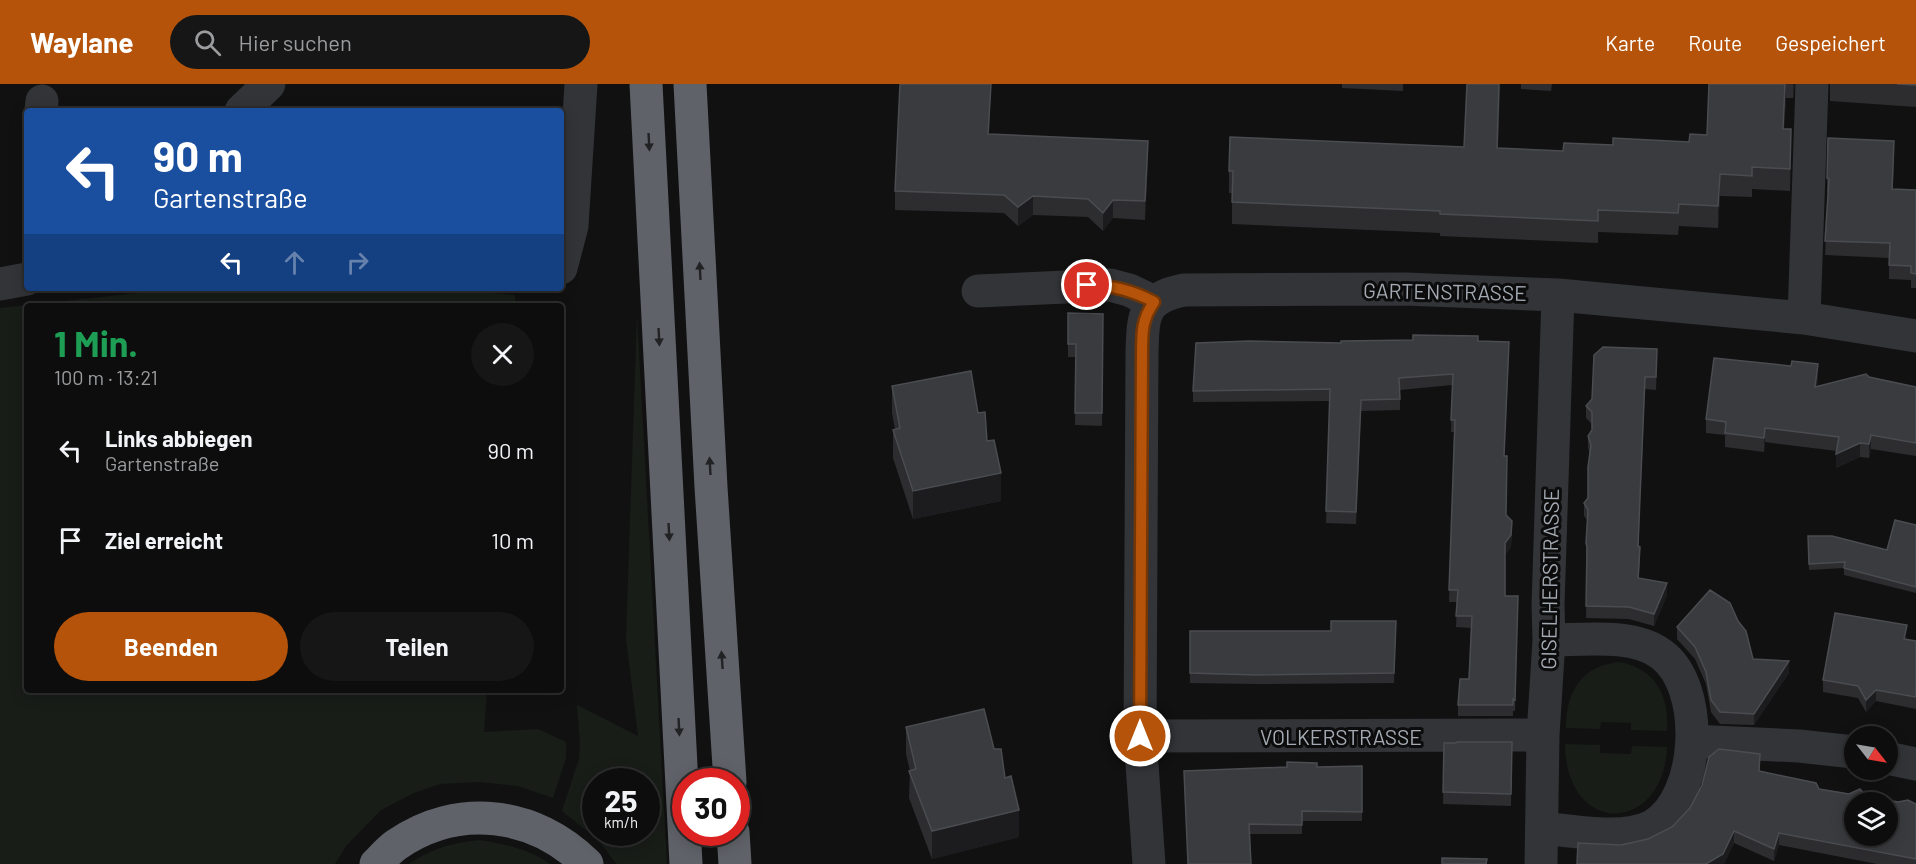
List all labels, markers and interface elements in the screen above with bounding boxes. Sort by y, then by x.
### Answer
search box [170,15,590,69]
text: Waylane [30,25,134,59]
icon: search [191,26,224,59]
text: Hier suchen [239,29,352,55]
text: Karte [1605,30,1655,55]
text: Route [1688,30,1742,55]
text: Gespeichert [1775,30,1886,55]
text: 90 m [153,130,243,180]
icon: left [54,132,132,210]
one-way arrow [645,133,654,152]
text: Gartenstraße [153,181,308,213]
icon: left [215,246,248,279]
icon: ahead [278,246,311,279]
icon: right [341,246,374,279]
pin [1061,259,1112,310]
one-way arrow [695,261,704,280]
icon: arrive [1070,268,1103,301]
street label: GARTENSTRASSE [1363,277,1527,305]
text: 1 Min. [54,321,138,364]
button: close [471,323,534,386]
one-way arrow [655,328,664,347]
text: 100 m · 13:21 [54,365,158,389]
text: Links abbiegen [105,425,253,451]
icon: left [54,434,87,467]
text: 90 m [488,437,534,463]
text: Gartenstraße [105,451,219,475]
one-way arrow [705,456,714,475]
street label: GISELHERSTRASSE [1535,488,1563,670]
one-way arrow [665,522,674,541]
icon: arrive [54,524,87,557]
text: Ziel erreicht [105,527,223,553]
text: 10 m [491,527,534,553]
button: Beenden [54,612,288,681]
button: Teilen [300,612,534,681]
one-way arrow [717,651,727,670]
position arrow [1108,704,1172,768]
one-way arrow [675,717,684,736]
street label: VOLKERSTRASSE [1260,724,1422,749]
north arrow [1844,726,1898,780]
map controls [1844,726,1898,846]
speed limit sign: 30 [672,768,750,846]
text: 25 [605,782,637,818]
button: layers [1844,792,1898,846]
text: km/h [604,813,638,831]

